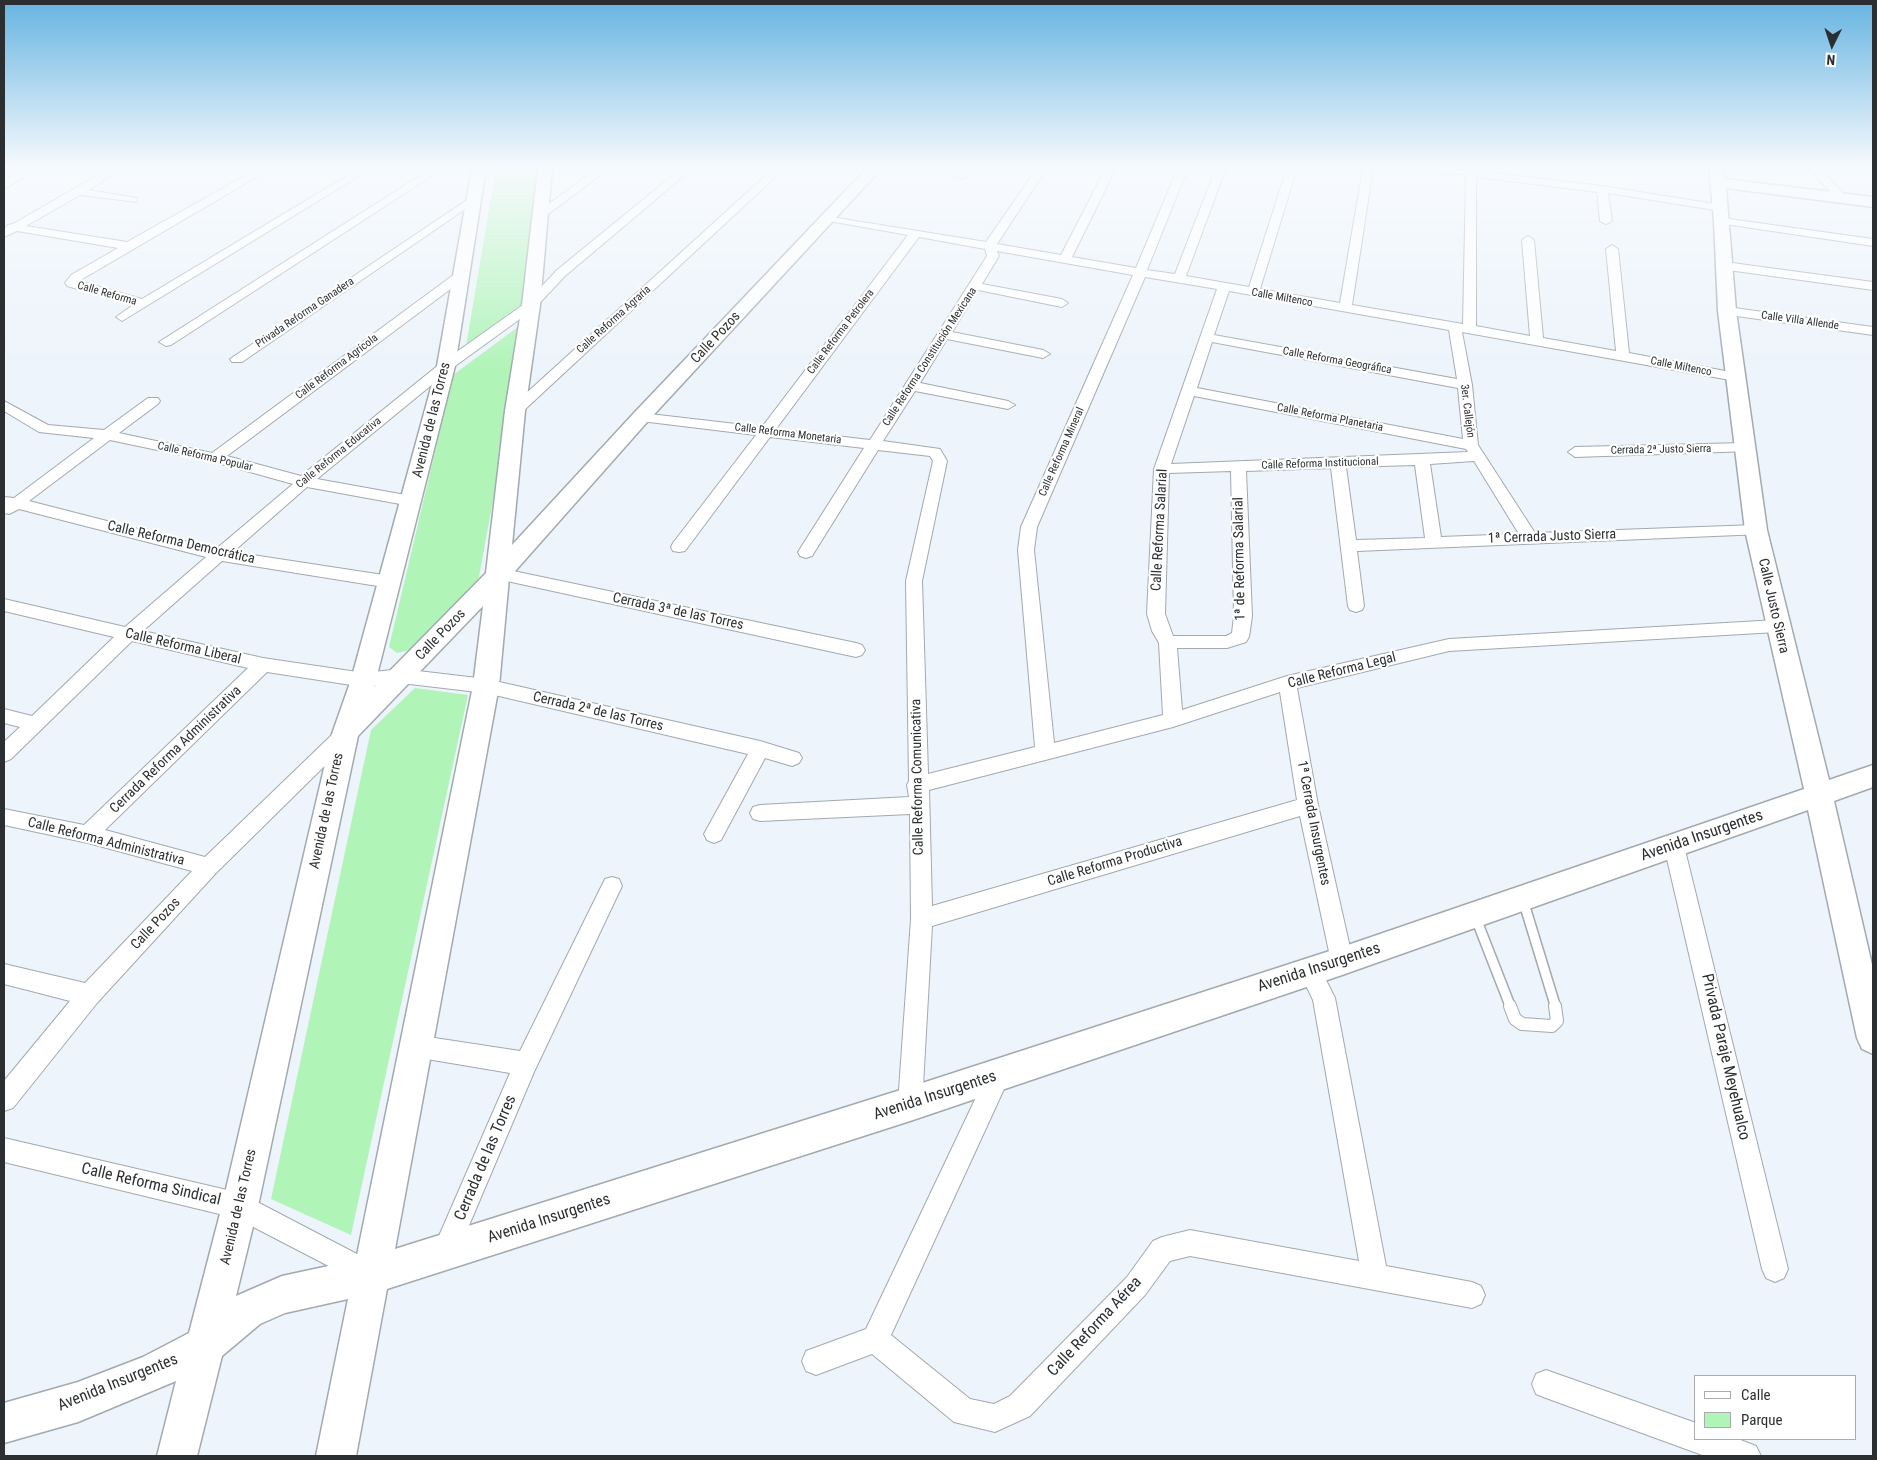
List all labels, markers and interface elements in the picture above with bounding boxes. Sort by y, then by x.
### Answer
north arrow [1807,20,1857,70]
text: N [1826,52,1836,68]
street label: Privada Reforma Ganadera [253,275,357,351]
street label: Calle Reforma [76,279,138,309]
street label: Calle Reforma Agraria [574,283,654,357]
street label: Calle Reforma Constitución Mexicana [880,285,980,429]
street label: Calle Miltenco [1250,286,1314,310]
street label: Calle Reforma Petrolera [805,287,877,377]
street label: Calle Pozos [688,309,744,367]
street label: Calle Villa Allende [1760,309,1840,333]
street label: Calle Reforma Agrícola [293,332,381,402]
street label: Calle Reforma Geográfica [1281,345,1393,377]
street label: Calle Miltenco [1649,355,1713,379]
street label: Avenida de las Torres [410,361,454,479]
street label: 3er. Callejón [1457,384,1477,438]
street label: Calle Reforma Planetaria [1276,401,1384,435]
street label: Calle Reforma Mineral [1036,406,1088,498]
street label: Calle Reforma Educativa [294,415,384,491]
street label: Calle Reforma Monetaria [734,421,842,447]
street label: Calle Reforma Popular [156,440,254,474]
street label: Cerrada 2ª Justo Sierra [1611,443,1711,457]
street label: Calle Reforma Institucional [1261,455,1379,473]
street label: Calle Reforma Salarial [1148,468,1172,592]
street label: 1ª de Reforma Salarial [1231,497,1249,621]
street label: Calle Reforma Democrática [106,518,256,568]
street label: 1ª Cerrada Justo Sierra [1488,526,1616,548]
street label: Calle Justo Sierra [1754,557,1792,655]
street label: Cerrada 3ª de las Torres [611,590,745,634]
street label: Calle Pozos [412,606,470,664]
street label: Calle Reforma Liberal [123,626,243,668]
street label: Calle Reforma Legal [1286,649,1398,693]
street label: Cerrada Reforma Administrativa [107,683,245,817]
street label: Cerrada 2ª de las Torres [531,689,665,735]
street label: Calle Reforma Comunicativa [908,699,928,855]
street label: Avenida de las Torres [306,751,348,871]
street label: 1ª Cerrada Insurgentes [1293,759,1333,887]
street label: Avenida Insurgentes [1638,806,1766,866]
street label: Calle Reforma Administrativa [26,814,186,870]
street label: Calle Reforma Productiva [1046,833,1184,891]
street label: Calle Pozos [128,895,184,953]
street label: Avenida Insurgentes [1255,939,1383,997]
street label: Privada Paraje Meyehualco [1696,972,1754,1142]
street label: Avenida Insurgentes [871,1067,999,1125]
street label: Cerrada de las Torres [451,1092,521,1224]
street label: Avenida de las Torres [218,1147,260,1267]
street label: Calle Reforma Sindical [79,1160,223,1210]
street label: Avenida Insurgentes [485,1190,613,1248]
street label: Calle Reforma Aérea [1044,1273,1146,1381]
street label: Avenida Insurgentes [55,1350,181,1416]
legend [1694,1375,1857,1440]
text: Calle [1741,1386,1771,1404]
text: Parque [1741,1411,1783,1429]

